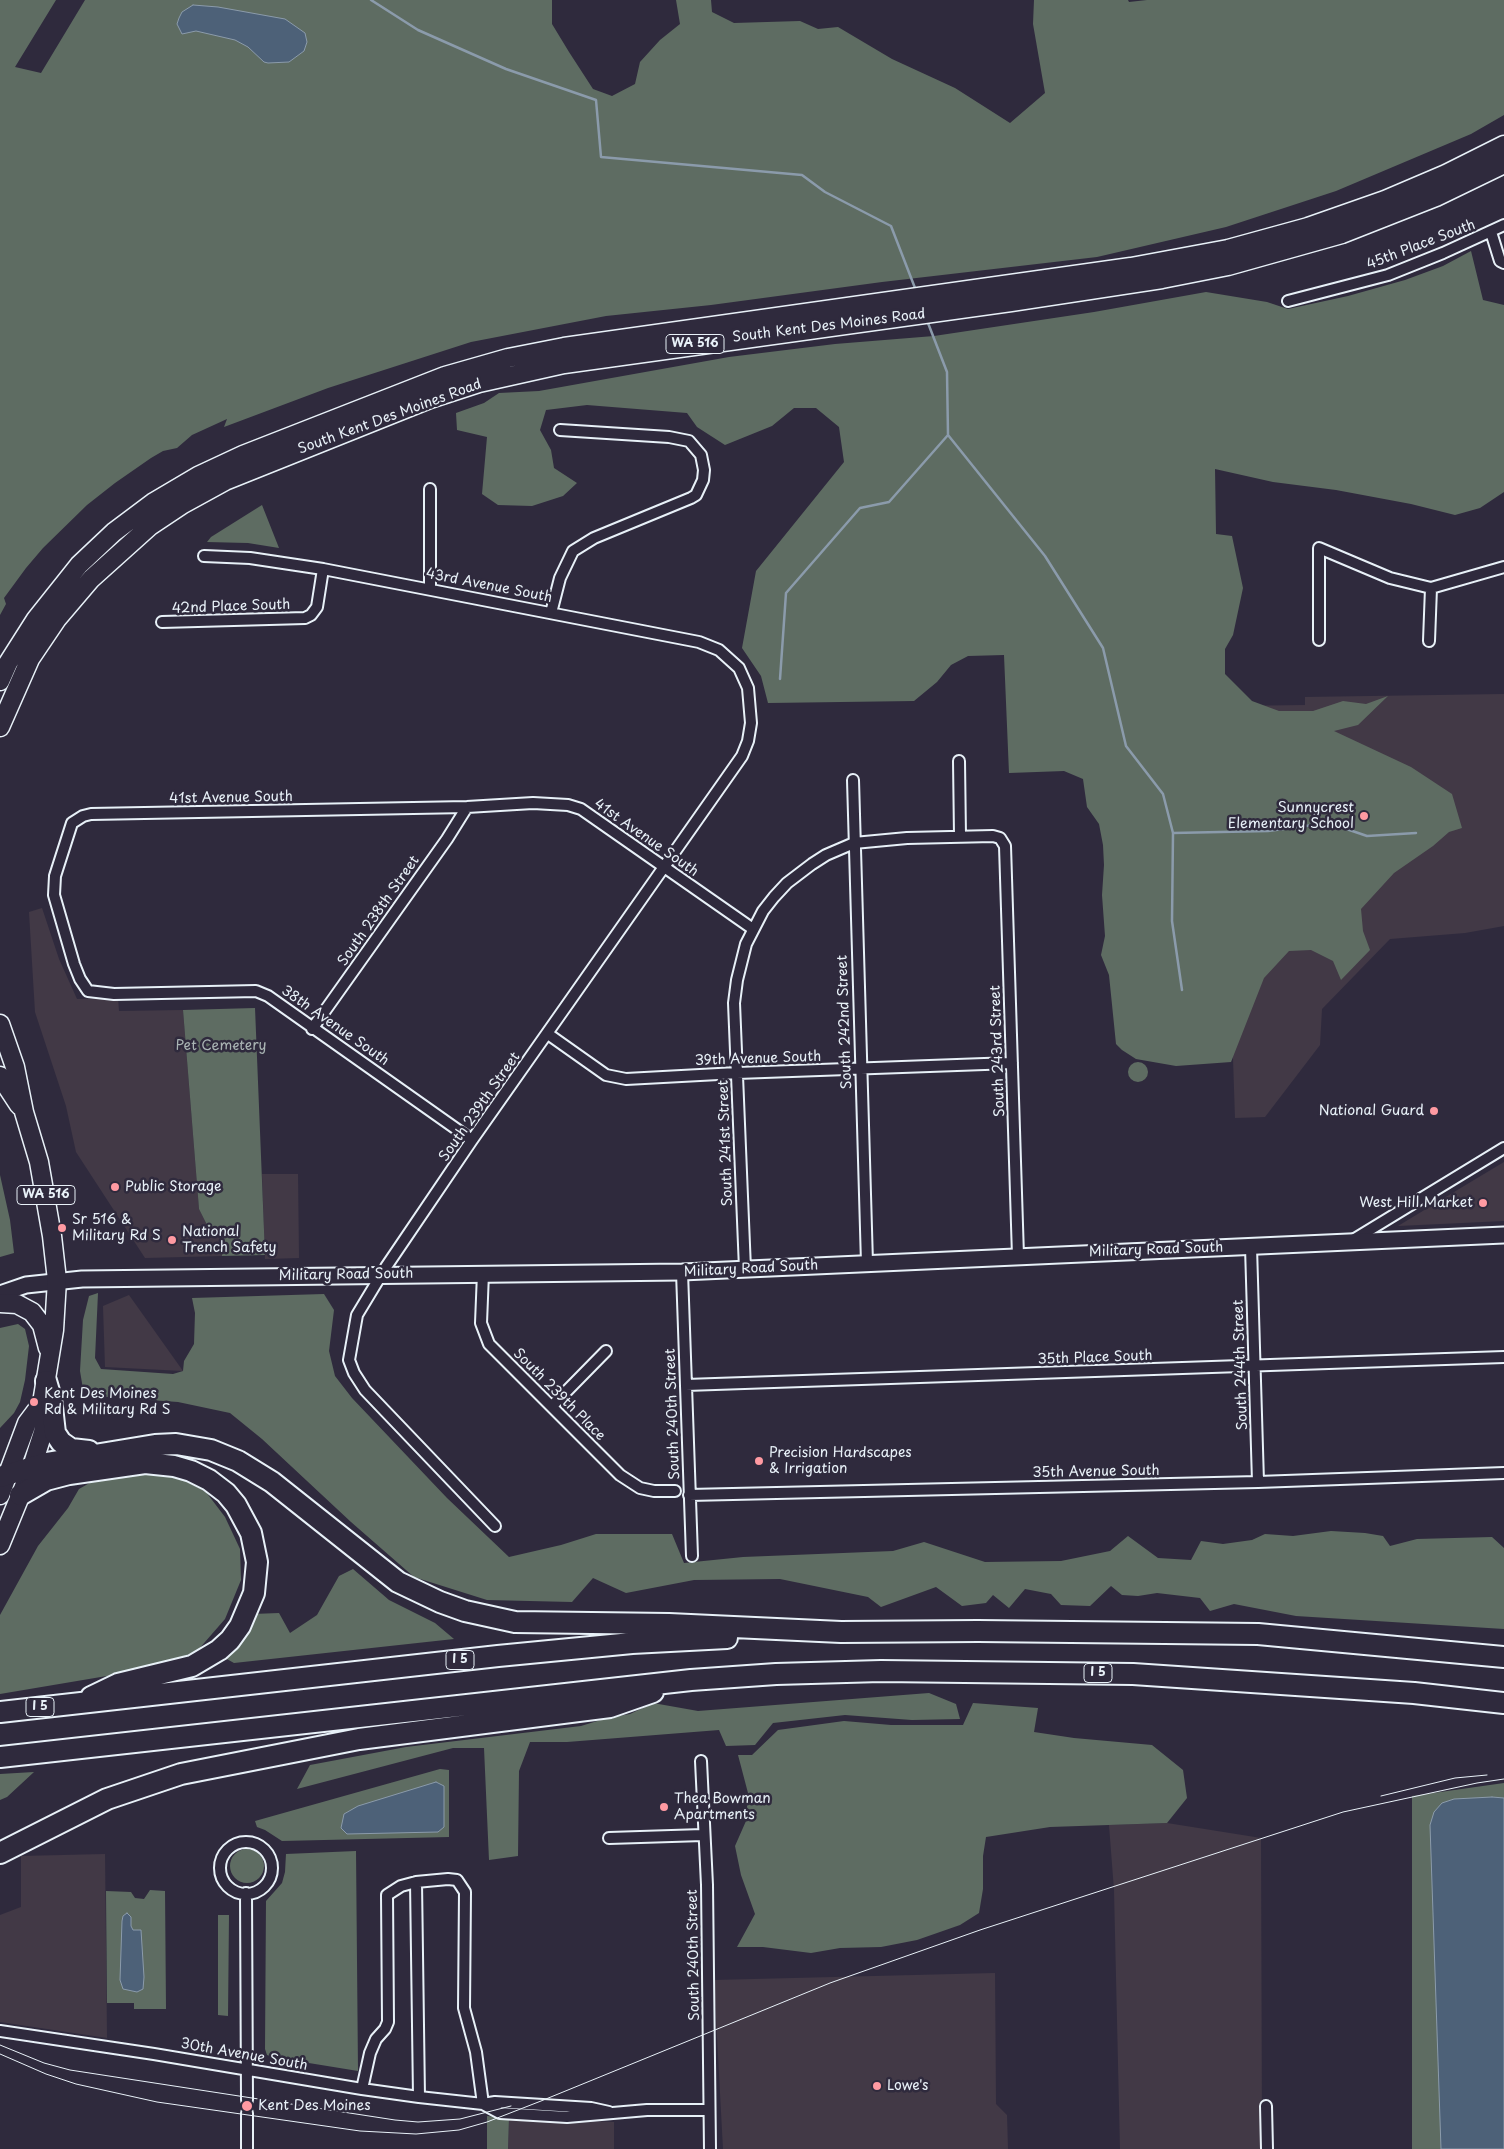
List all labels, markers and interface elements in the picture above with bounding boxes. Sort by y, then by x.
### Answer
street label: 45th Place South [1364,217,1478,273]
street label: South Kent Des Moines Road [732,306,926,346]
road number: WA 516 [666,334,724,354]
street label: South Kent Des Moines Road [296,376,484,458]
street label: 43rd Avenue South [424,566,554,606]
street label: 42nd Place South [171,597,291,617]
street label: 41st Avenue South [169,789,293,807]
street label: 41st Avenue South [591,796,701,880]
place label: Sunnycrest Elementary School [1228,800,1354,832]
marker: Sunnycrest Elementary School [1358,810,1370,822]
street label: South 238th Street [335,853,423,969]
street label: South 242nd Street [834,955,856,1089]
street label: 38th Avenue South [278,983,392,1069]
street label: South 243rd Street [987,985,1009,1117]
park label: Pet Cemetery [175,1038,267,1054]
street label: 39th Avenue South [695,1048,821,1070]
street label: South 239th Street [436,1049,524,1165]
street label: South 241st Street [715,1080,737,1206]
place label: National Guard [1319,1103,1424,1119]
marker: National Guard [1428,1105,1440,1117]
place label: Public Storage [125,1179,221,1195]
marker: Public Storage [109,1181,121,1193]
road number: WA 516 [17,1186,75,1204]
place label: West Hill Market [1359,1195,1473,1211]
marker: West Hill Market [1477,1197,1489,1209]
place label: Sr 516 & Military Rd S [72,1212,161,1244]
marker: Sr 516 & Military Rd S [56,1222,68,1234]
place label: National Trench Safety [182,1224,276,1256]
marker: National Trench Safety [166,1234,178,1246]
street label: Military Road South [1089,1239,1223,1261]
street label: Military Road South [683,1257,819,1281]
street label: Military Road South [279,1265,413,1285]
street label: South 244th Street [1230,1299,1252,1431]
street label: South 239th Place [509,1345,609,1445]
street label: South 240th Street [662,1348,684,1480]
street label: 35th Place South [1037,1348,1153,1368]
place label: Kent Des Moines Rd & Military Rd S [44,1386,171,1418]
marker: Kent Des Moines Rd & Military Rd S [28,1396,40,1408]
place label: Precision Hardscapes & Irrigation [769,1445,912,1478]
marker: Precision Hardscapes & Irrigation [753,1455,765,1467]
street label: 35th Avenue South [1032,1462,1160,1482]
road number: I 5 [446,1650,474,1670]
road number: I 5 [1084,1664,1112,1682]
road number: I 5 [26,1698,54,1716]
place label: Thea Bowman Apartments [674,1791,771,1824]
marker: Thea Bowman Apartments [658,1801,670,1813]
street label: South 240th Street [684,1889,704,2021]
street label: 30th Avenue South [179,2036,309,2074]
place label: Lowe's [887,2078,928,2094]
marker: Lowe's [871,2080,883,2092]
place label: Kent Des Moines [258,2098,371,2114]
marker: Kent Des Moines [240,2099,254,2113]

